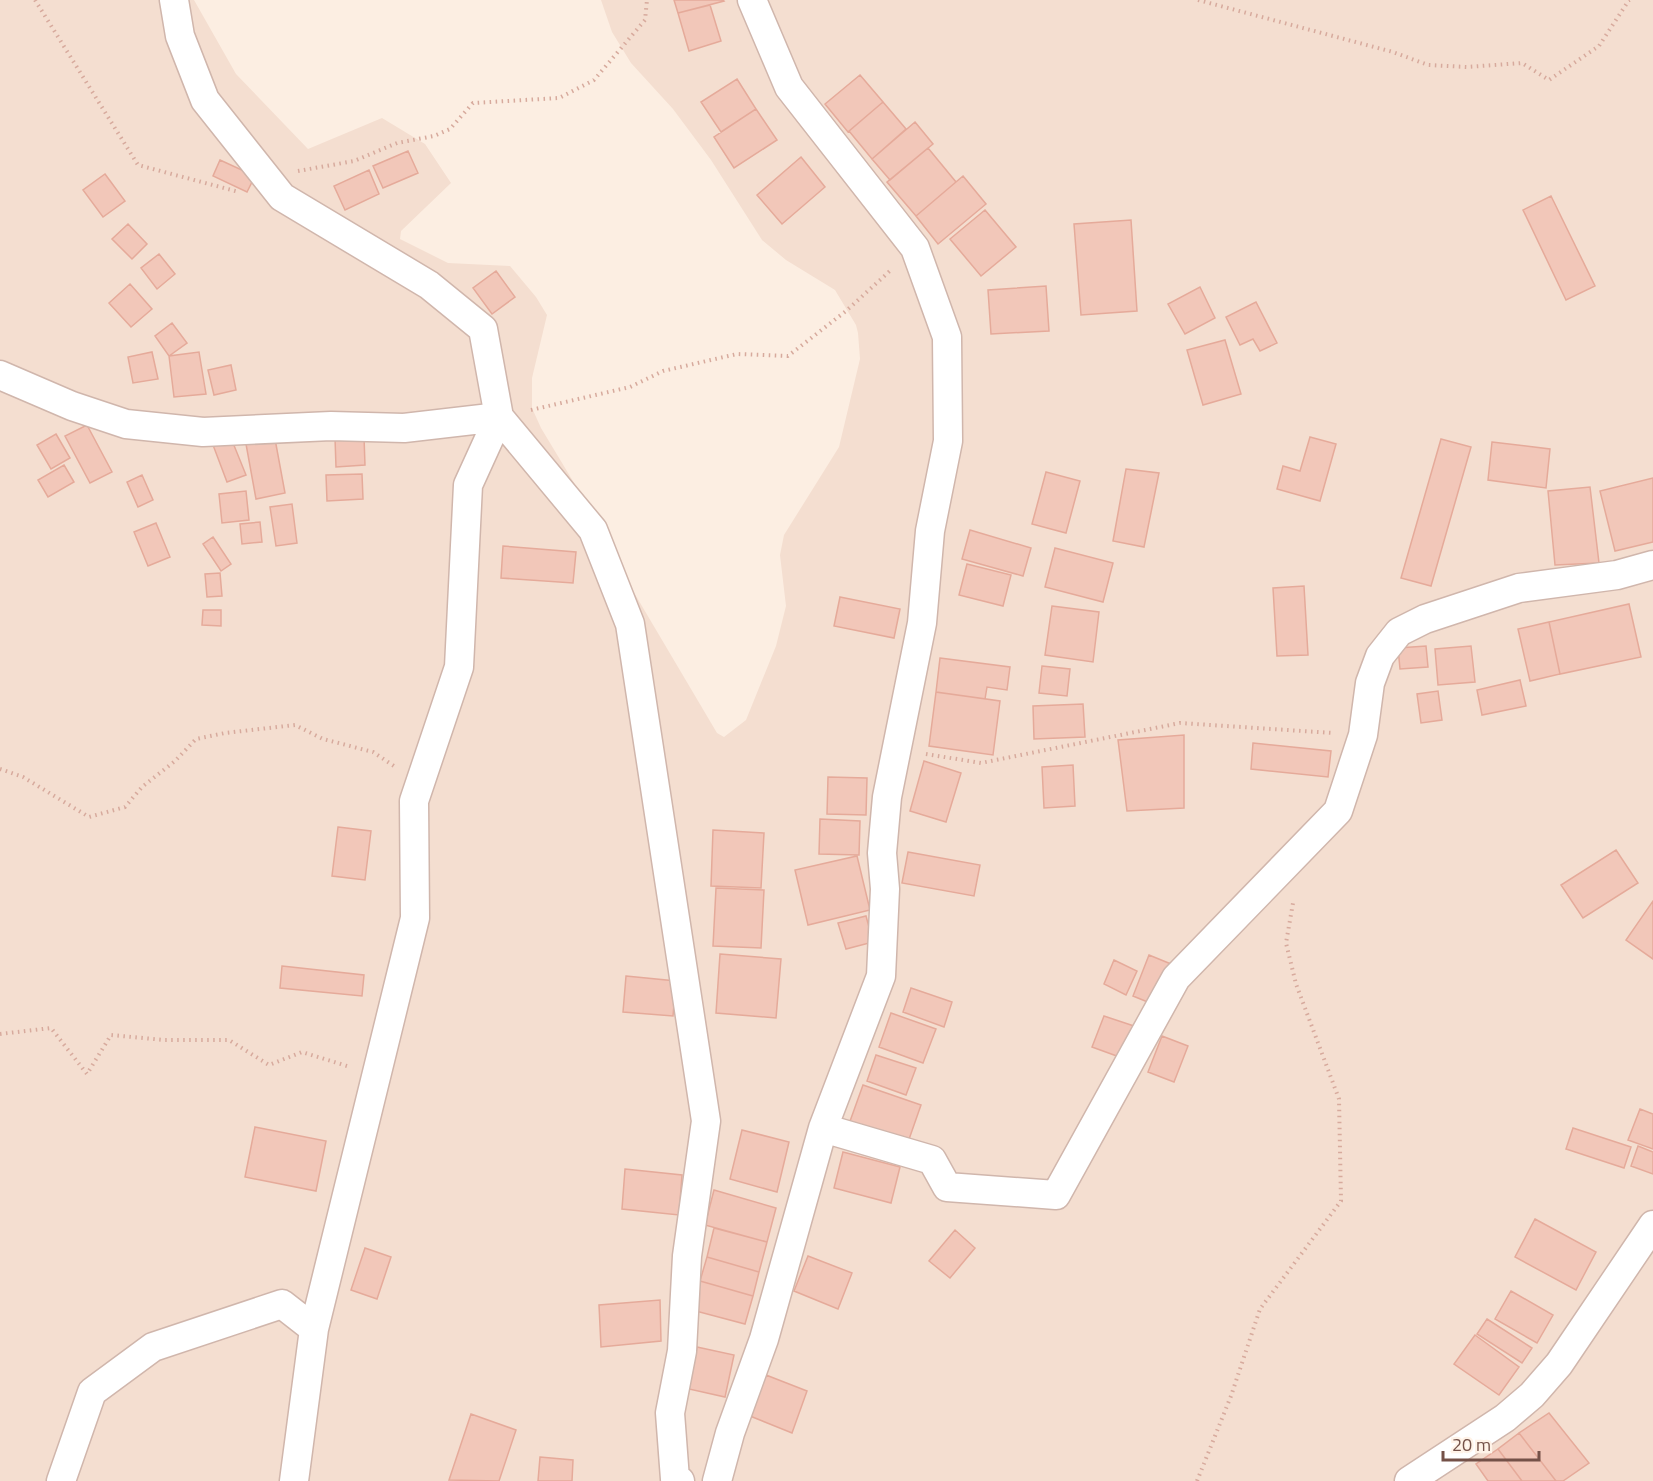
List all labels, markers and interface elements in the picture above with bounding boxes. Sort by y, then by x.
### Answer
scale bar [1443,1424,1539,1462]
text: 20 m [1452,1431,1491,1458]

